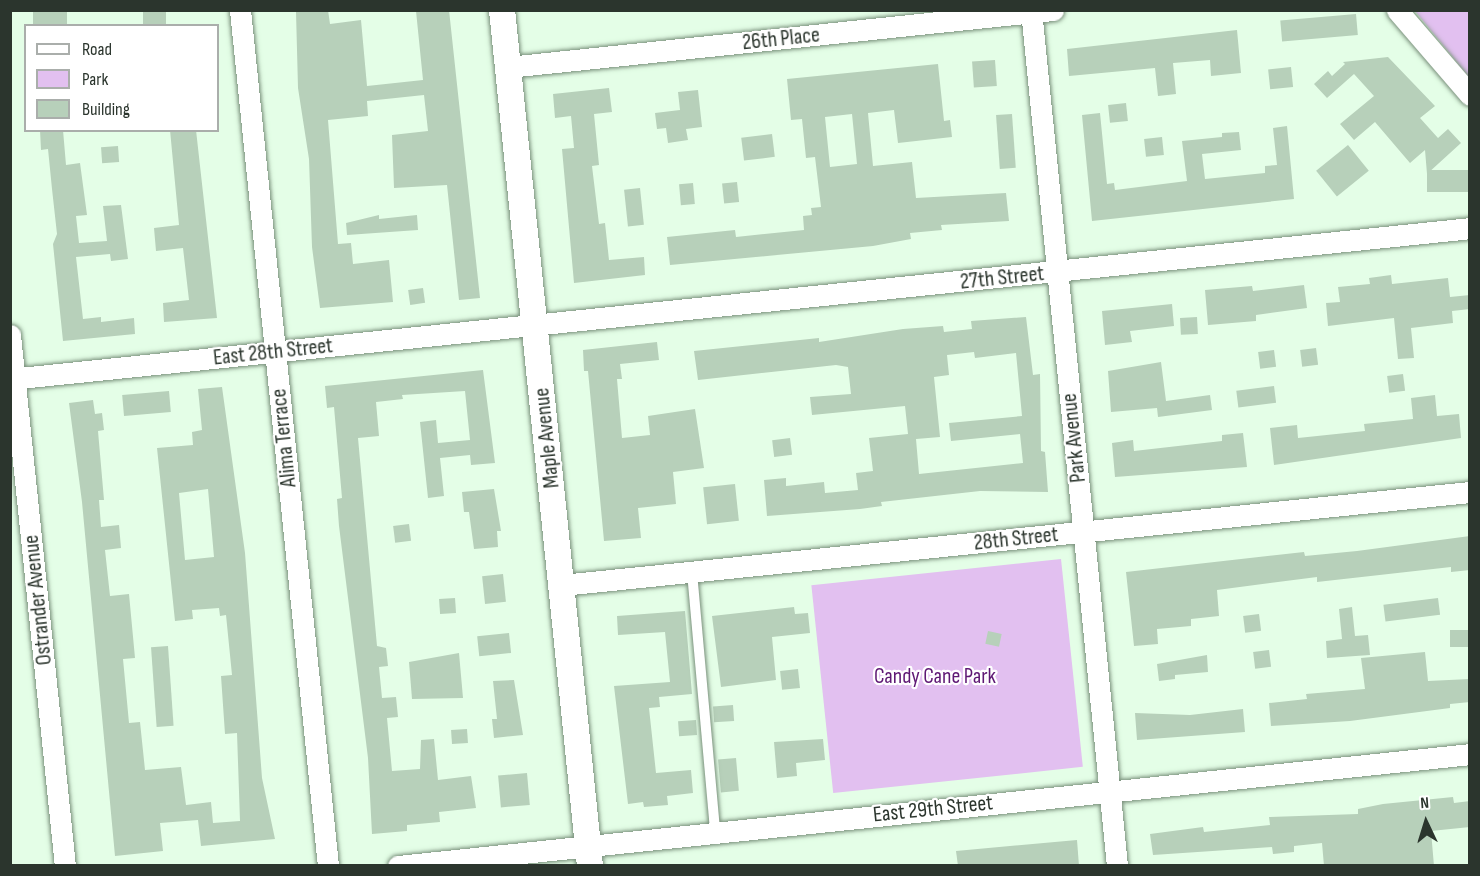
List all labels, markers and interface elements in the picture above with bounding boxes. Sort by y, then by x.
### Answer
street label: 26th Place [741,22,821,56]
legend [24,24,219,132]
text: Road [82,39,112,60]
text: Park [82,69,108,90]
text: Building [82,99,130,120]
street label: 27th Street [959,260,1045,296]
street label: East 28th Street [212,333,334,371]
street label: Maple Avenue [529,386,565,490]
street label: Alima Terrace [266,387,302,489]
street label: Park Avenue [1056,392,1092,484]
street label: 28th Street [972,521,1060,557]
street label: Ostrander Avenue [18,534,58,666]
park label: Candy Cane Park [874,664,996,690]
street label: East 29th Street [872,790,994,828]
north arrow [1396,792,1456,852]
text: N [1420,794,1430,813]

